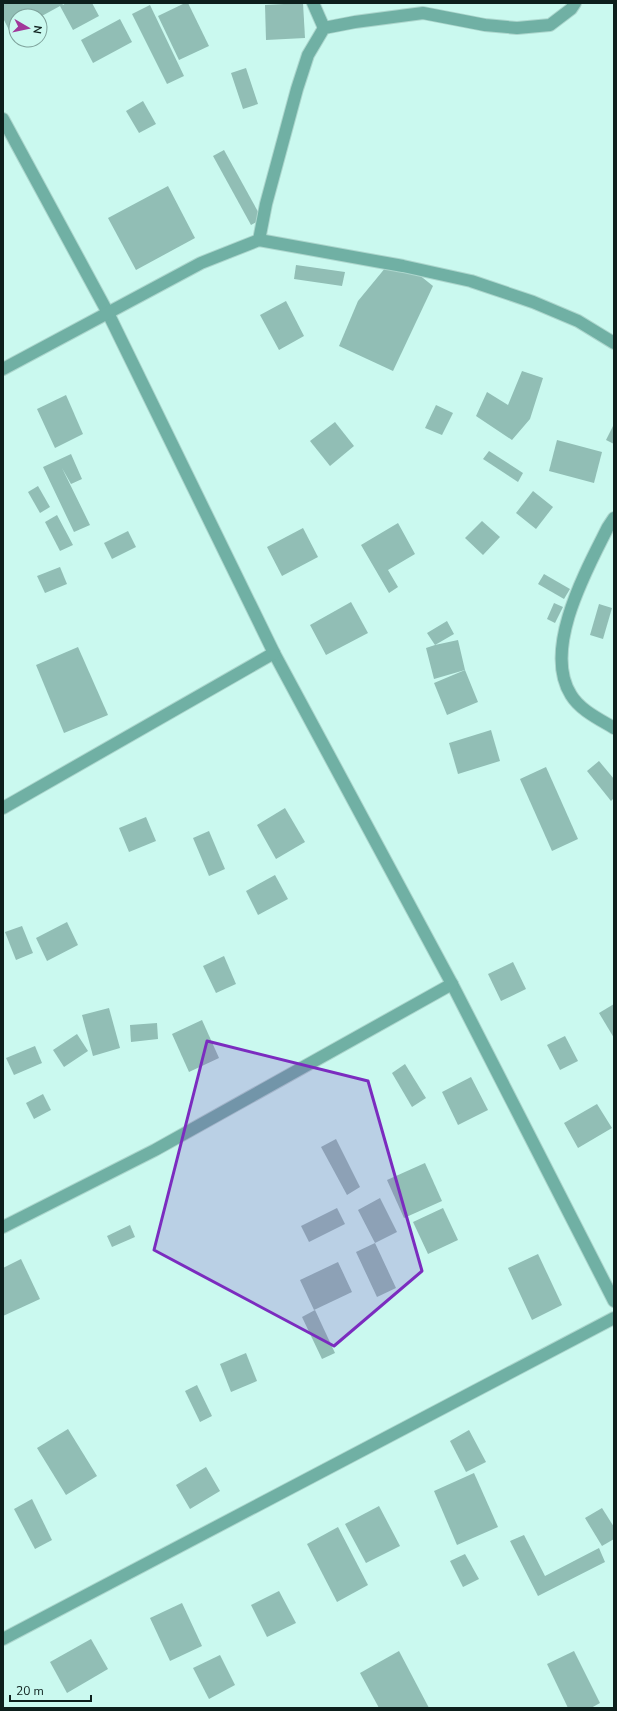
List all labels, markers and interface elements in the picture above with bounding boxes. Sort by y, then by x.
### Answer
north arrow [8,8,48,48]
text: N [29,24,45,35]
scale bar [10,1677,91,1703]
text: 20 m [16,1683,44,1699]

